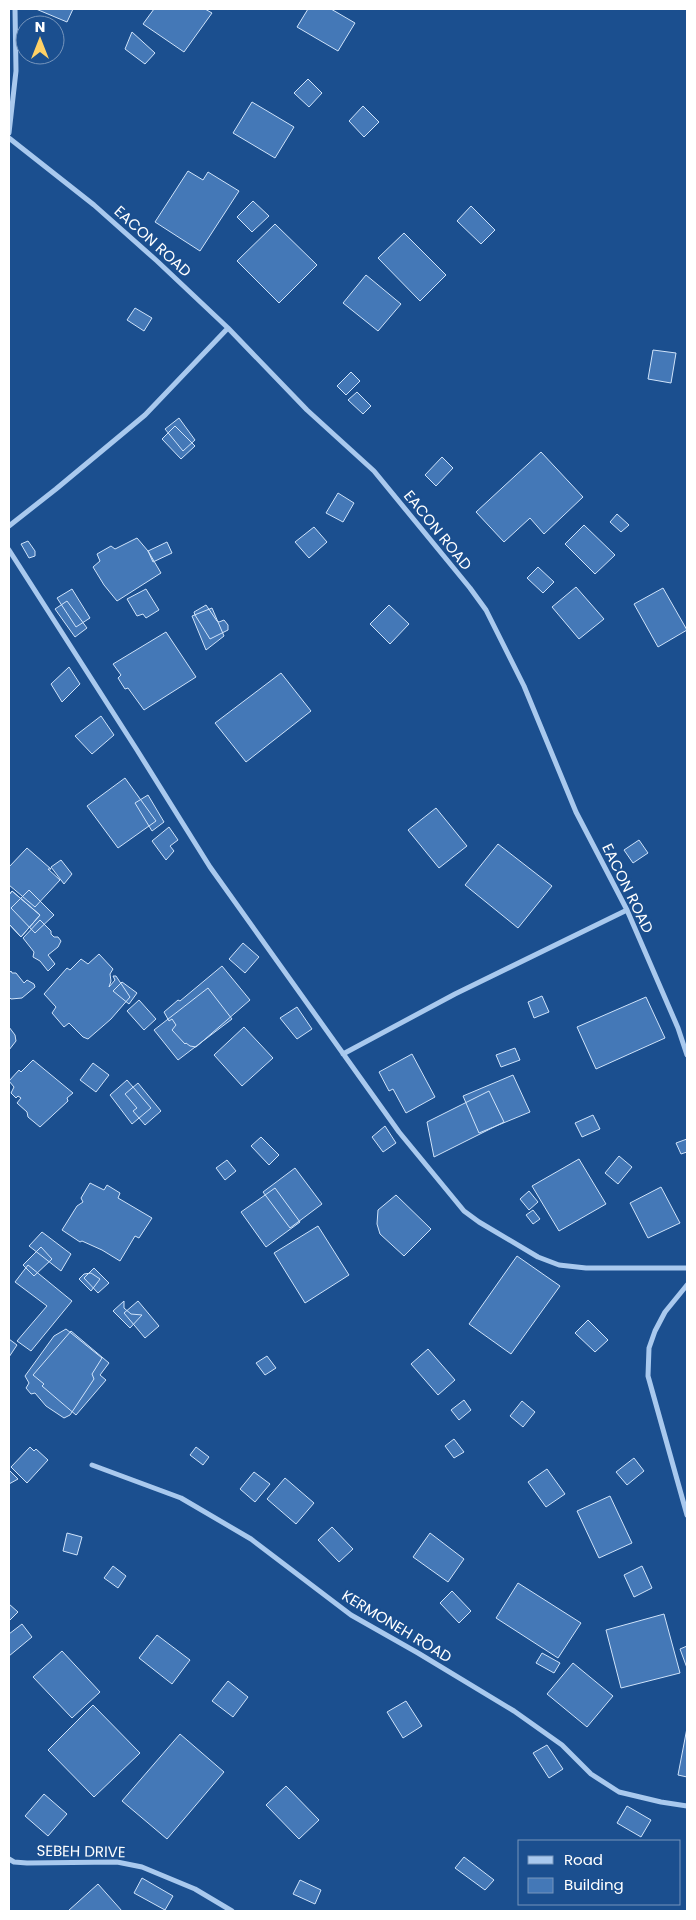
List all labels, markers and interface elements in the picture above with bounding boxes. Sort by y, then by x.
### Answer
north arrow [15,15,65,65]
text: N [35,17,45,37]
street label: EACON ROAD [110,201,196,281]
street label: EACON ROAD [399,486,477,574]
street label: EACON ROAD [597,840,659,936]
street label: KERMONEH ROAD [338,1585,456,1667]
street label: SEBEH DRIVE [36,1840,126,1862]
legend [518,1840,681,1905]
text: Road [564,1849,603,1870]
text: Building [564,1874,624,1895]

